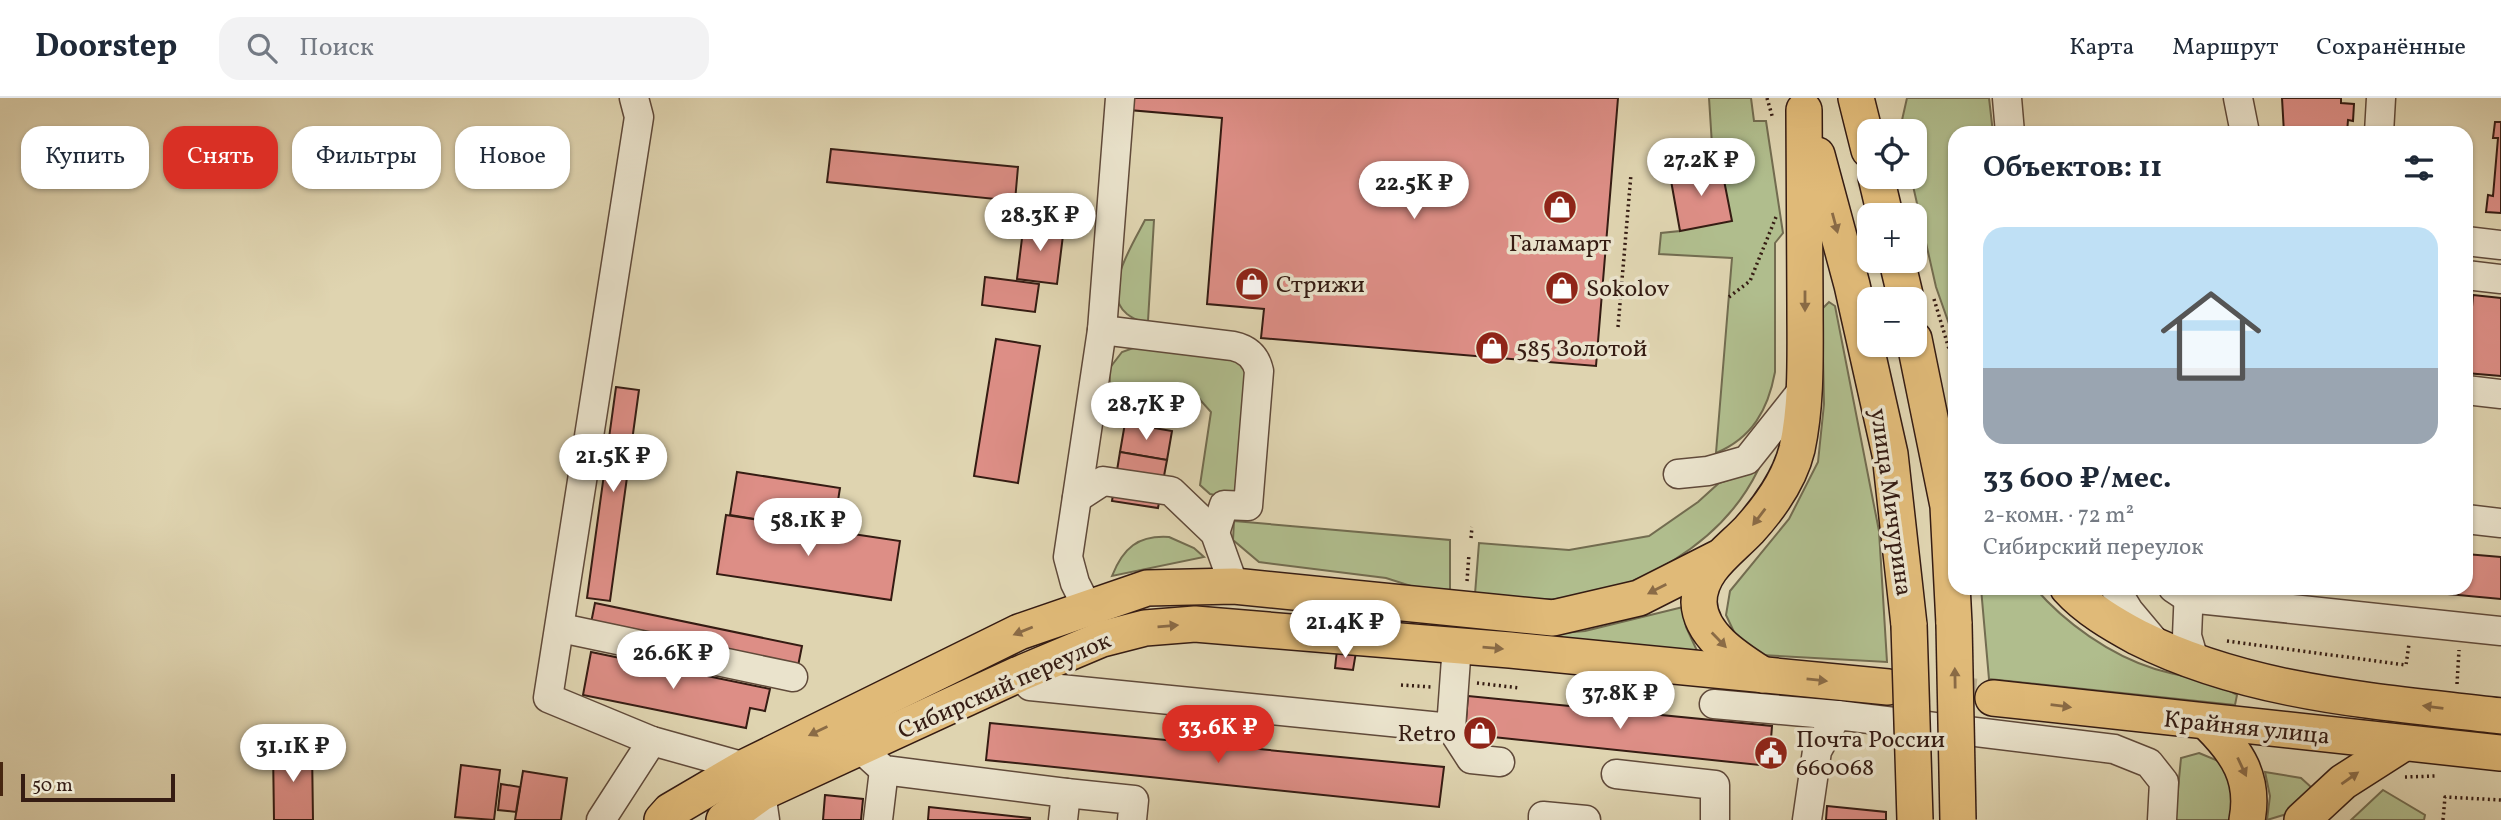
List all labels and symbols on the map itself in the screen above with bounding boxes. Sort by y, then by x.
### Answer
pin: 27.2K ₽ [1636,139,1766,198]
pin: 22.5K ₽ [1349,162,1479,221]
shop icon: Галамарт [1541,188,1579,226]
pin: 28.3K ₽ [975,194,1105,253]
one-way arrow [1830,212,1841,234]
place label: Галамарт [1509,228,1611,262]
shop icon: Стрижи [1233,265,1271,303]
place label: Стрижи [1276,269,1365,303]
shop icon: Sokolov [1543,269,1581,307]
place label: Sokolov [1586,273,1670,307]
one-way arrow [1799,290,1811,312]
shop icon: 585 Золотой [1473,329,1511,367]
place label: 585 Золотой [1516,333,1647,367]
pin: 28.7K ₽ [1081,382,1211,442]
street label: улица Мичурина [1860,406,1920,598]
pin: 21.5K ₽ [548,434,678,494]
pin: 58.1K ₽ [743,498,873,558]
one-way arrow [1752,508,1766,526]
one-way arrow [1647,584,1667,595]
pin: 21.4K ₽ [1280,601,1410,660]
one-way arrow [1158,620,1180,631]
street label: Сибирский переулок [893,624,1117,749]
one-way arrow [1013,625,1033,637]
pin: 26.6K ₽ [608,632,738,691]
one-way arrow [1710,632,1727,648]
one-way arrow [1482,643,1504,654]
one-way arrow [1950,667,1961,689]
pin: 37.8K ₽ [1555,672,1685,731]
one-way arrow [1806,675,1828,686]
one-way arrow [2050,701,2072,712]
one-way arrow [2422,702,2444,713]
street label: Крайняя улица [2162,703,2332,755]
pin: 33.6K ₽ [1153,706,1283,765]
shop icon: Retro [1461,714,1499,752]
place label: Retro [1397,718,1456,752]
pin: 31.1K ₽ [228,724,358,784]
place label: Почта России 660068 [1796,724,1945,786]
one-way arrow [808,725,828,736]
public building icon: Почта России 660068 [1752,734,1790,772]
one-way arrow [2237,756,2248,777]
scale bar [21,771,175,803]
one-way arrow [2341,771,2359,785]

